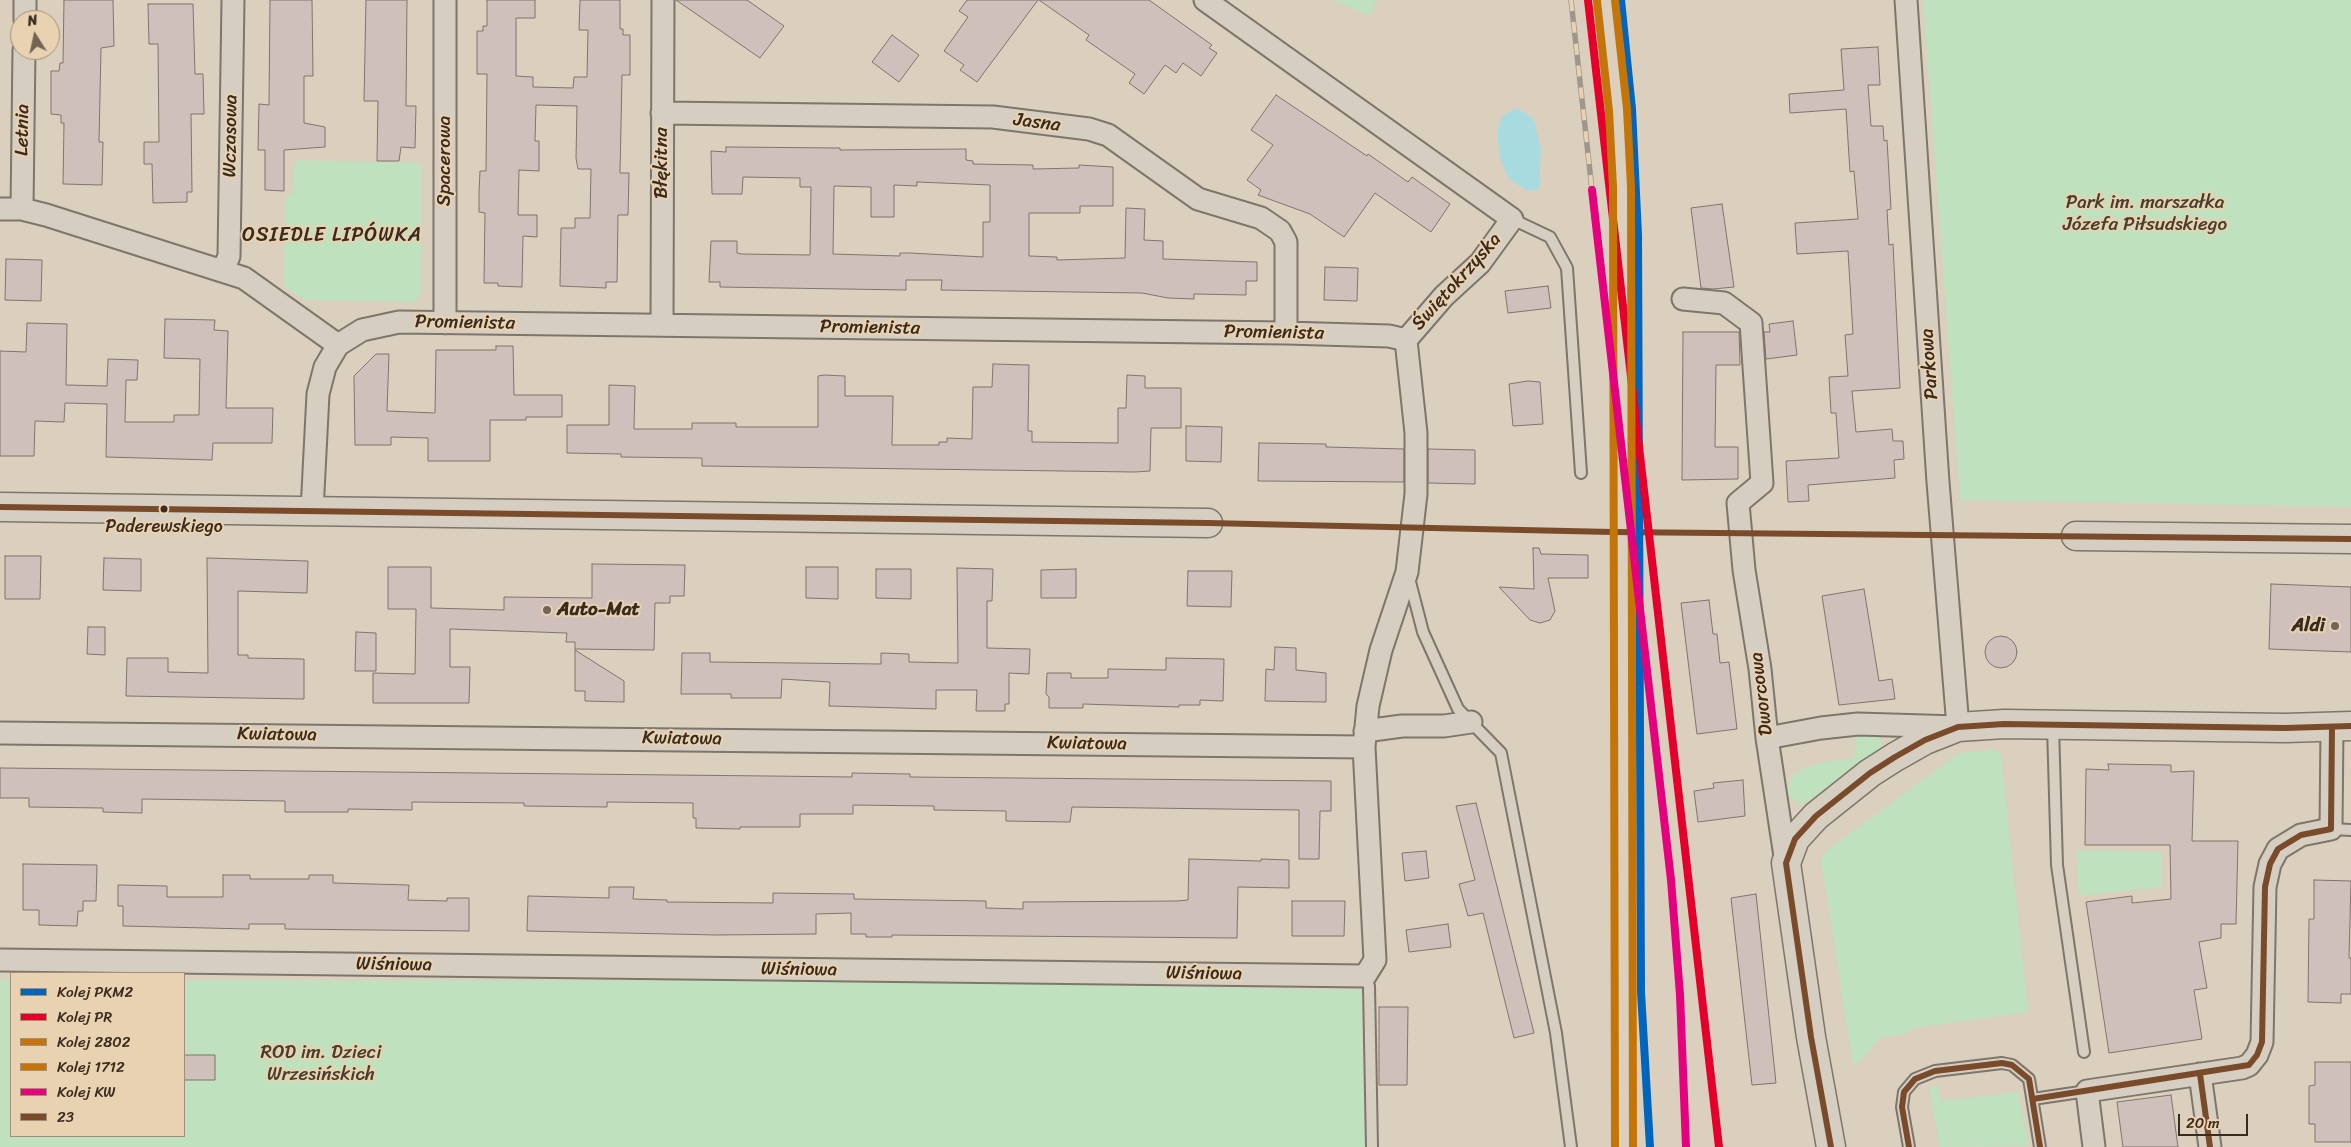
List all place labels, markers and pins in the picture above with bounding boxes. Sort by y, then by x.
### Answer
marker: Paderewskiego [159,504,169,514]
place label: Paderewskiego [105,516,223,538]
place label: Auto-Mat [557,599,640,621]
marker: Auto-Mat [541,604,553,616]
place label: Aldi [2292,615,2325,637]
marker: Aldi [2329,620,2341,632]

